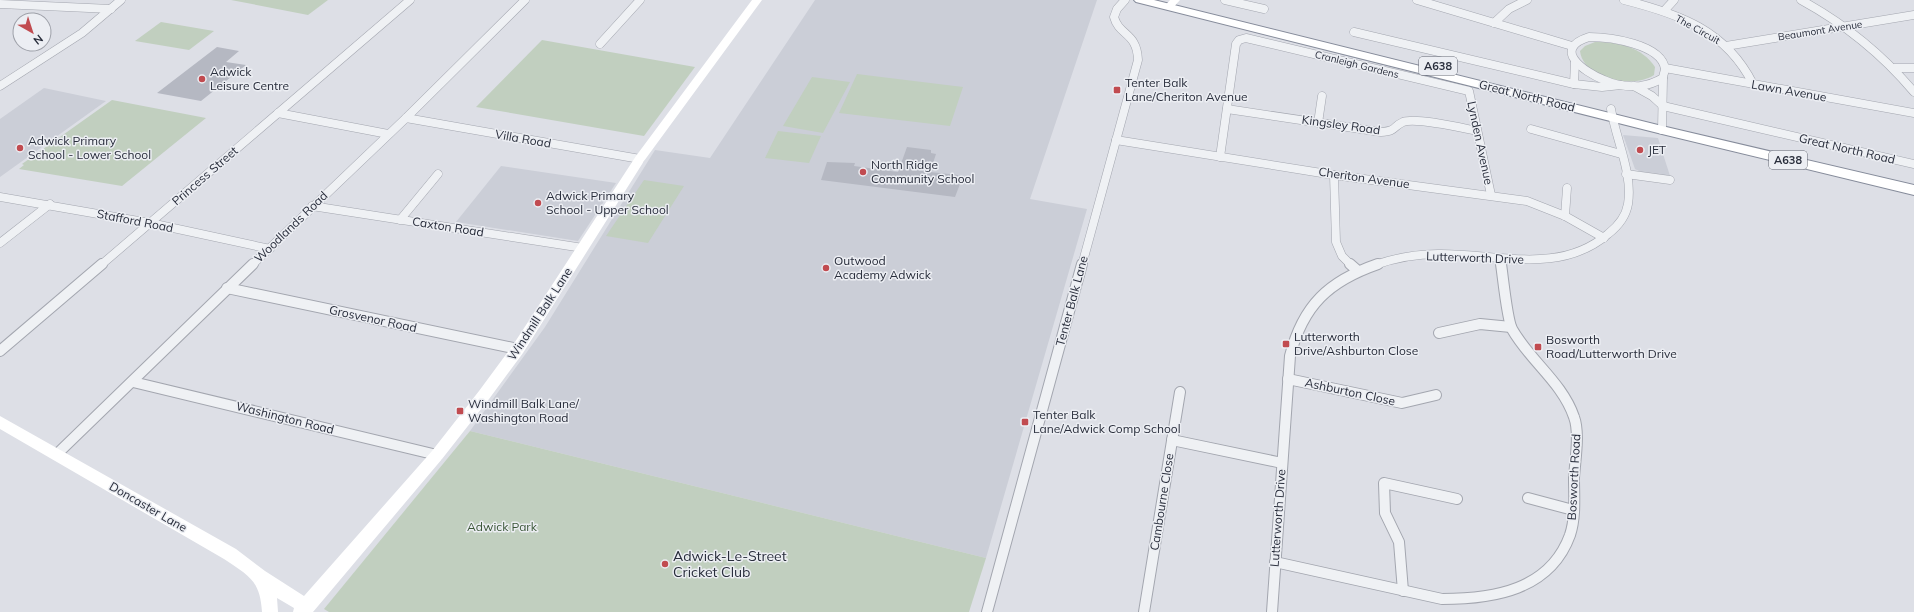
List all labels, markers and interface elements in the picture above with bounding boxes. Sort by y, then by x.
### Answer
north arrow [12,12,52,52]
street label: The Circuit [1673,12,1723,47]
street label: Beaumont Avenue [1777,17,1863,44]
text: N [31,32,46,48]
street label: Cranleigh Gardens [1314,48,1400,81]
road number: A638 [1419,57,1457,75]
place label: Adwick Leisure Centre [210,64,289,93]
marker: Adwick Leisure Centre [197,74,207,84]
place label: Tenter Balk Lane/Cheriton Avenue [1125,75,1248,104]
street label: Great North Road [1478,76,1577,115]
street label: Lawn Avenue [1750,77,1828,104]
marker: Tenter Balk Lane/Cheriton Avenue [1112,85,1122,95]
street label: Lynden Avenue [1464,100,1497,186]
street label: Kingsley Road [1301,112,1381,137]
street label: Villa Road [494,126,552,151]
street label: Great North Road [1797,130,1897,167]
place label: Adwick Primary School - Lower School [28,133,151,162]
place label: JET [1648,142,1667,157]
marker: Adwick Primary School - Lower School [15,143,25,153]
street label: Princess Street [169,143,241,208]
marker: JET [1635,145,1645,155]
road number: A638 [1769,151,1807,169]
place label: North Ridge Community School [871,157,974,186]
street label: Cheriton Avenue [1318,164,1411,191]
marker: North Ridge Community School [858,167,868,177]
street label: Woodlands Road [251,188,331,265]
place label: Adwick Primary School - Upper School [546,188,669,217]
marker: Adwick Primary School - Upper School [533,198,543,208]
street label: Stafford Road [96,206,175,235]
street label: Caxton Road [411,213,485,240]
street label: Lutterworth Drive [1426,248,1524,267]
place label: Outwood Academy Adwick [834,253,932,282]
street label: Tenter Balk Lane [1052,254,1091,348]
marker: Outwood Academy Adwick [821,263,831,273]
street label: Windmill Balk Lane [504,265,575,363]
street label: Grosvenor Road [328,302,418,335]
place label: Lutterworth Drive/Ashburton Close [1294,329,1418,358]
place label: Bosworth Road/Lutterworth Drive [1546,332,1677,361]
marker: Lutterworth Drive/Ashburton Close [1281,339,1291,349]
marker: Bosworth Road/Lutterworth Drive [1533,342,1543,352]
street label: Ashburton Close [1304,375,1397,408]
place label: Windmill Balk Lane/ Washington Road [468,396,580,425]
street label: Washington Road [235,398,336,437]
marker: Windmill Balk Lane/ Washington Road [455,406,465,416]
place label: Tenter Balk Lane/Adwick Comp School [1033,407,1181,436]
marker: Tenter Balk Lane/Adwick Comp School [1020,417,1030,427]
street label: Bosworth Road [1564,433,1583,521]
street label: Cambourne Close [1146,452,1177,552]
street label: Lutterworth Drive [1267,469,1288,567]
street label: Doncaster Lane [107,478,190,535]
park label: Adwick Park [467,519,538,534]
place label: Adwick-Le-Street Cricket Club [673,547,787,581]
marker: Adwick-Le-Street Cricket Club [660,559,670,569]

